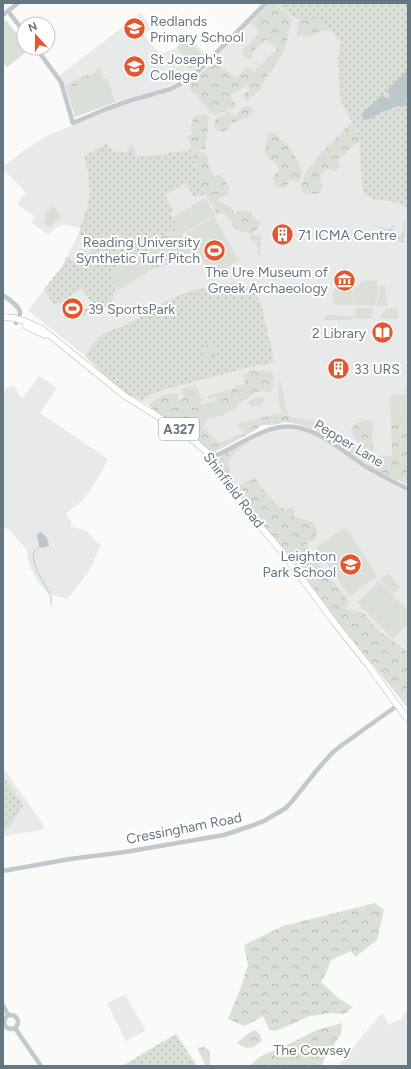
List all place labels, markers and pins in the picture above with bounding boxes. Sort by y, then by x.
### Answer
place label: Redlands Primary School [150,13,244,46]
school or university icon: Redlands Primary School [122,16,148,42]
place label: St Joseph's College [150,51,222,84]
school or university icon: St Joseph's College [122,54,148,80]
building icon: 71 ICMA Centre [269,222,295,248]
place label: 71 ICMA Centre [298,227,397,244]
place label: Reading University Synthetic Turf Pitch [76,234,201,267]
sports icon: Reading University Synthetic Turf Pitch [202,237,228,263]
place label: The Ure Museum of Greek Archaeology [205,264,329,297]
museum icon: The Ure Museum of Greek Archaeology [331,267,357,293]
sports icon: 39 SportsPark [60,296,86,322]
place label: 39 SportsPark [88,301,175,318]
library icon: 2 Library [369,320,395,346]
place label: 2 Library [312,325,367,342]
building icon: 33 URS [325,356,351,382]
place label: 33 URS [354,361,400,378]
place label: Leighton Park School [263,548,336,581]
school or university icon: Leighton Park School [338,551,364,577]

